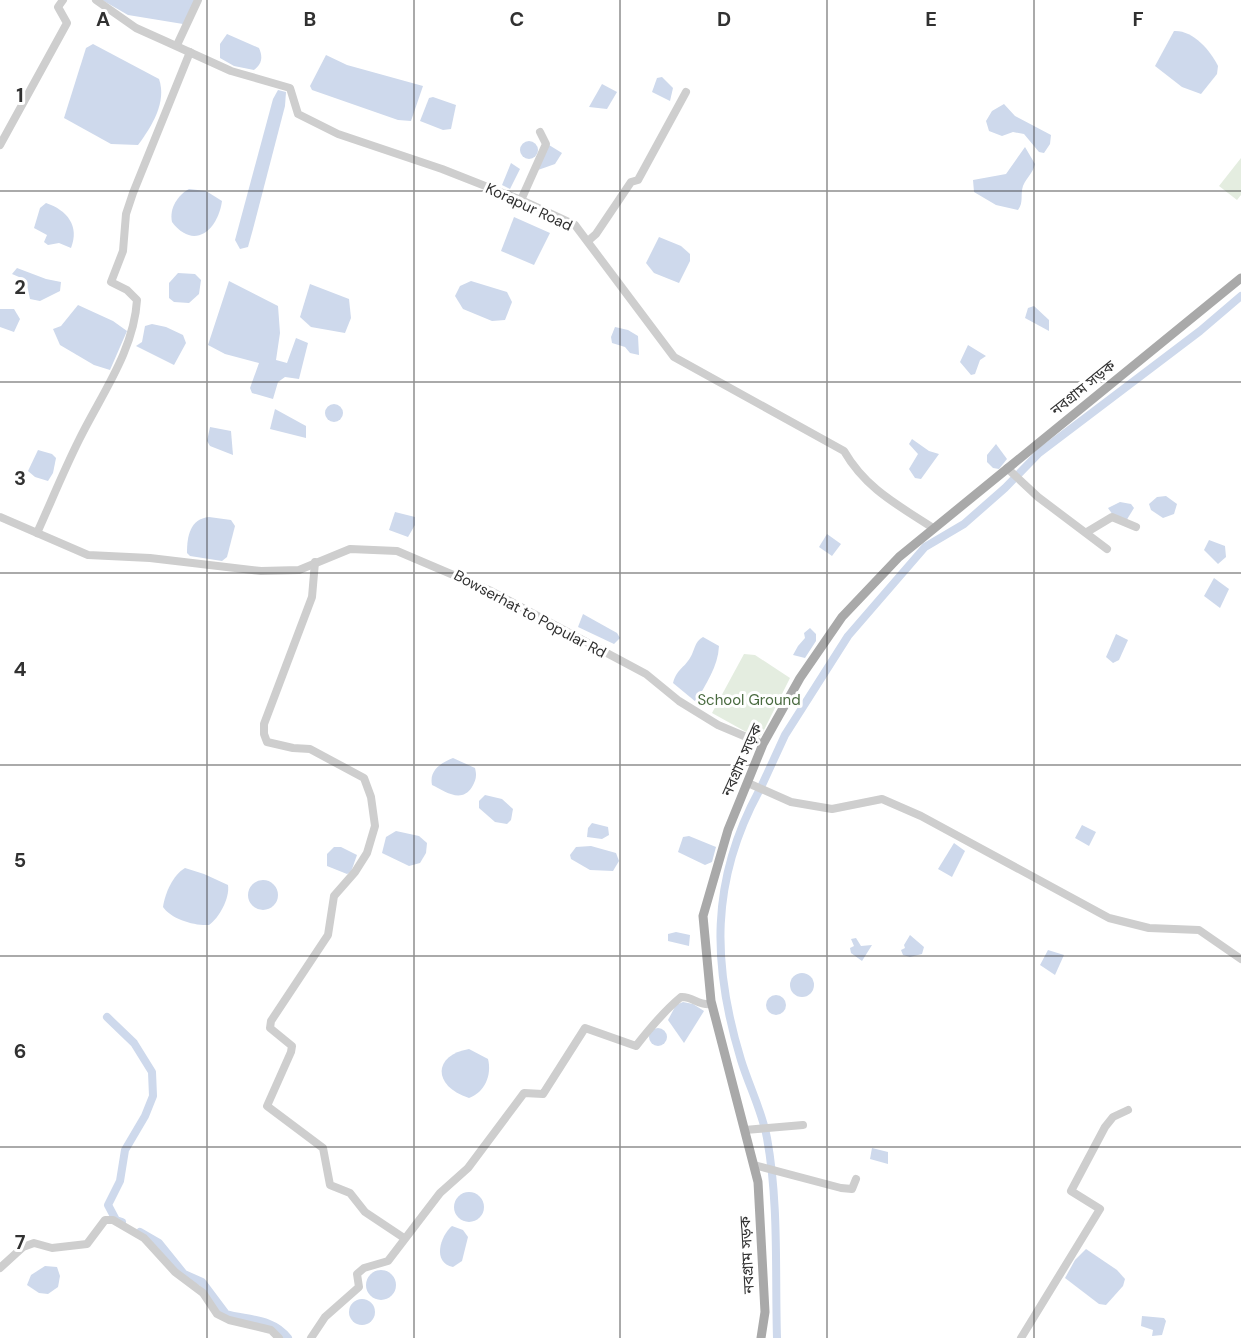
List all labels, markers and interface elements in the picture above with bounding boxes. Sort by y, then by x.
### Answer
text: A [96,6,110,32]
text: B [304,6,316,32]
text: C [510,6,524,32]
text: D [717,6,731,32]
text: E [925,6,937,32]
text: F [1132,6,1144,32]
text: 1 [16,82,24,108]
street label: Korapur Road [482,178,576,236]
text: 2 [14,274,26,300]
street label: নবগ্রাম সড়ক [1046,355,1120,421]
text: 3 [14,465,26,491]
street label: Bowserhat to Popular Rd [450,565,610,663]
text: 4 [14,656,27,682]
park label: School Ground [697,690,801,710]
street label: নবগ্রাম সড়ক [717,720,767,800]
text: 5 [14,847,26,873]
text: 6 [14,1038,26,1064]
street label: নবগ্রাম সড়ক [735,1215,759,1295]
text: 7 [15,1229,26,1255]

